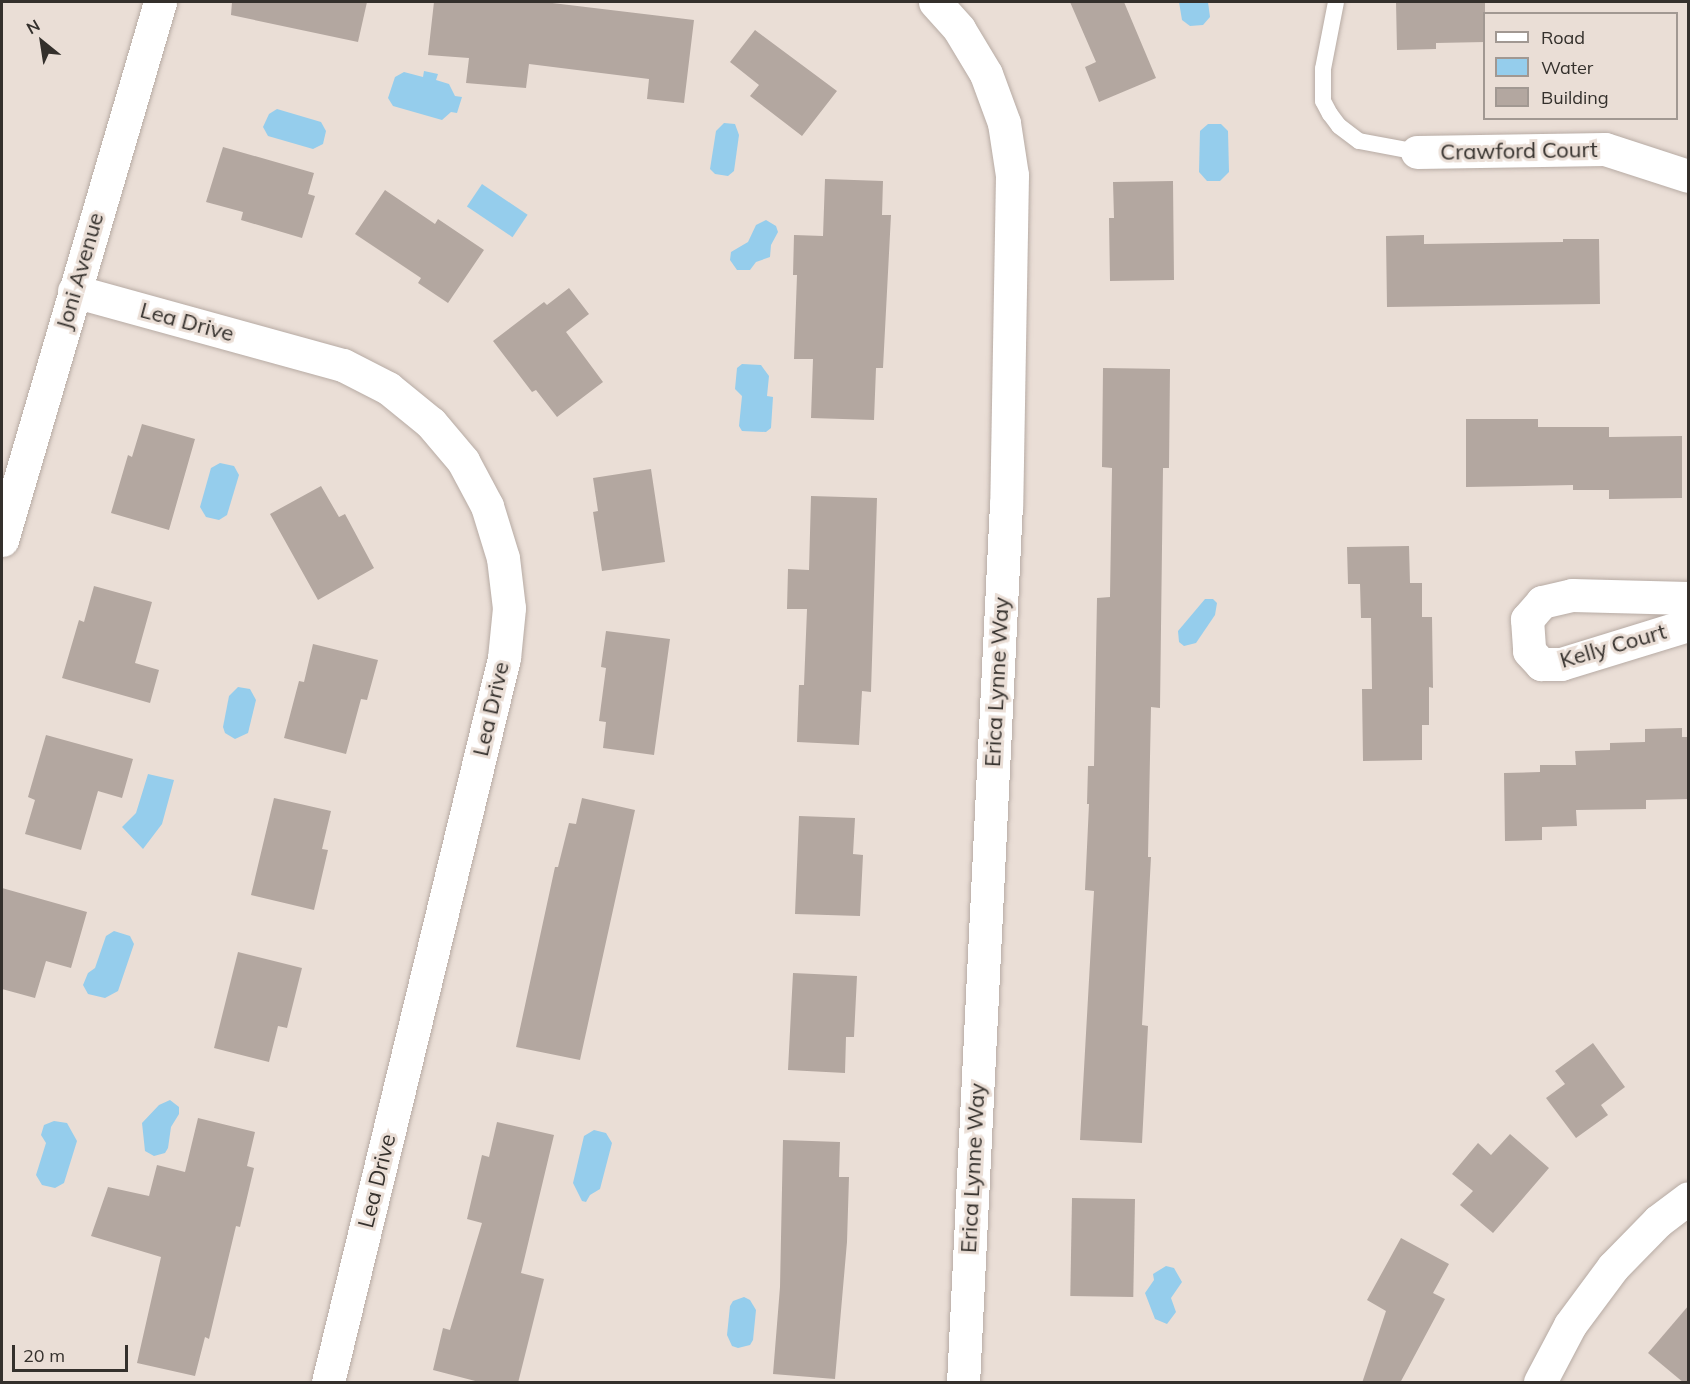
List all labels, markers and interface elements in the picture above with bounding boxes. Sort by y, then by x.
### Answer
north arrow [12,12,72,72]
legend [1483,12,1678,120]
text: N [23,15,43,38]
text: Road [1541,26,1585,49]
text: Water [1541,56,1593,79]
text: Building [1541,86,1609,109]
street label: Crawford Court [1440,136,1598,166]
street label: Joni Avenue [51,210,109,332]
street label: Lea Drive [137,297,237,347]
street label: Erica Lynne Way [979,596,1015,768]
street label: Kelly Court [1557,618,1669,674]
street label: Lea Drive [467,659,515,759]
street label: Erica Lynne Way [955,1082,991,1254]
street label: Lea Drive [353,1131,401,1231]
scale bar [15,1333,130,1371]
text: 20 m [23,1344,65,1367]

